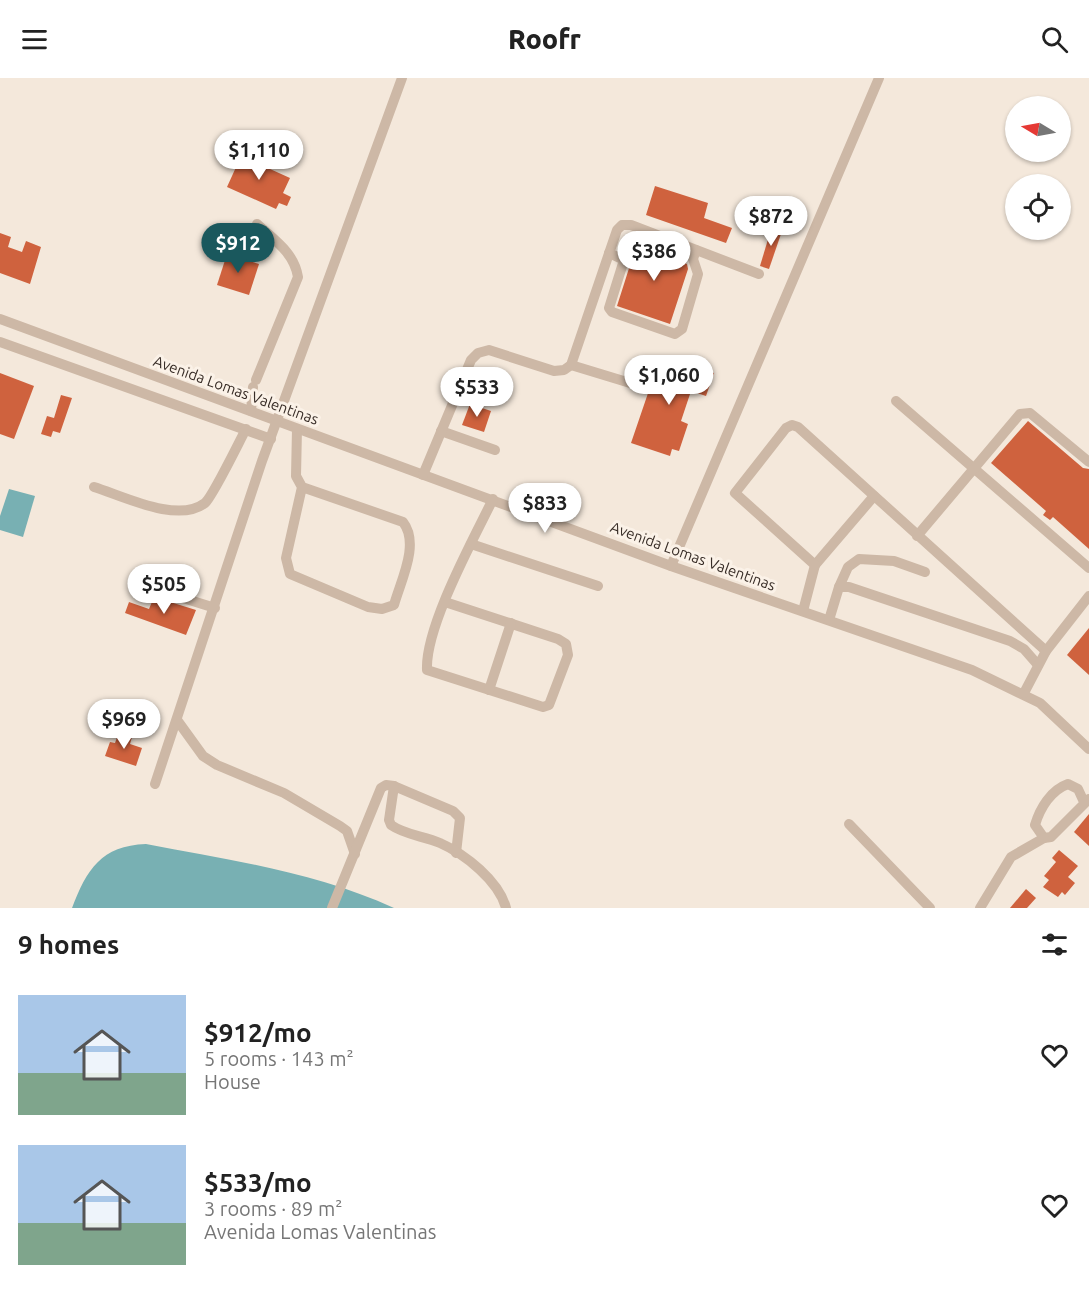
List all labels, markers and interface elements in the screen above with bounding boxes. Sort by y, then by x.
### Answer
icon: menu [18,23,51,56]
icon: search [1038,23,1071,56]
text: Roofr [508,24,581,54]
north arrow [1005,96,1071,162]
map controls [1005,96,1071,240]
pin: $1,110 [210,130,308,181]
text: $1,110 [228,138,290,161]
button: locate [1005,174,1071,240]
pin: $872 [735,196,807,247]
text: $872 [748,204,794,227]
pin: $912 [202,223,274,274]
text: $912 [215,231,261,254]
pin: $386 [618,231,690,282]
text: $386 [631,239,677,262]
street label: Avenida Lomas Valentinas [151,352,321,428]
pin: $1,060 [620,355,718,406]
text: $1,060 [638,363,700,386]
pin: $533 [441,367,513,418]
text: $533 [454,375,500,398]
pin: $833 [509,483,581,534]
text: $833 [522,491,568,514]
street label: Avenida Lomas Valentinas [608,518,778,594]
pin: $505 [128,564,200,615]
text: $505 [141,572,187,595]
pin: $969 [88,699,160,750]
text: $969 [101,707,147,730]
icon: filters [1038,928,1071,961]
text: 9 homes [18,930,119,959]
text: $912/mo [204,1018,312,1047]
icon: home [66,1019,138,1091]
icon: heart [1038,1039,1071,1072]
text: 5 rooms · 143 m² [204,1047,354,1070]
text: House [204,1070,261,1093]
text: $533/mo [204,1168,312,1197]
icon: home [66,1169,138,1241]
icon: heart [1038,1189,1071,1222]
text: 3 rooms · 89 m² [204,1197,342,1220]
text: Avenida Lomas Valentinas [204,1220,436,1243]

